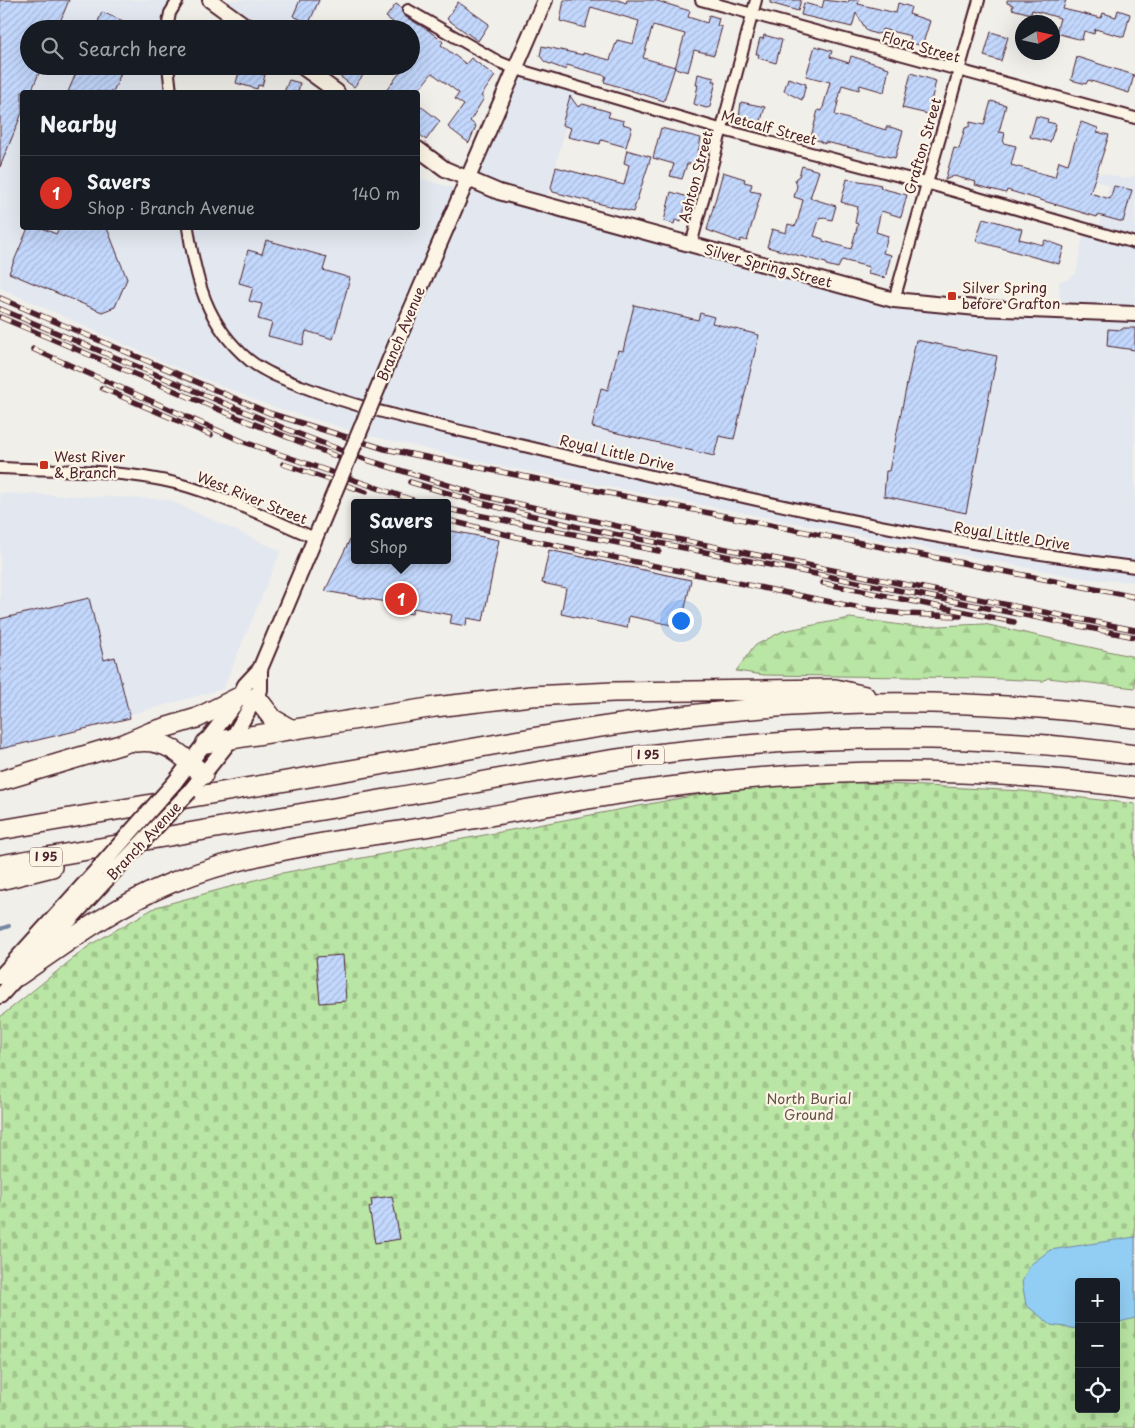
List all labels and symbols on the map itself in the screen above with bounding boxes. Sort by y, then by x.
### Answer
north arrow [1015,15,1060,60]
street label: Flora Street [880,25,963,68]
street label: Grafton Street [899,95,946,197]
street label: Metcalf Street [719,105,820,150]
street label: Ashton Street [673,128,718,225]
street label: Silver Spring Street [702,238,835,293]
place label: Silver Spring before Grafton [962,277,1060,314]
street label: Branch Avenue [371,283,430,384]
marker: Silver Spring before Grafton [946,290,958,302]
street label: Royal Little Drive [558,429,677,476]
place label: West River & Branch [54,446,126,483]
marker: West River & Branch [38,459,50,471]
street label: West River Street [194,466,311,529]
street label: Royal Little Drive [952,516,1072,555]
pin: 1 [385,580,417,618]
your location [668,608,694,634]
road number: I 95 [632,746,664,764]
street label: Branch Avenue [102,796,186,885]
road number: I 95 [30,848,62,866]
park label: North Burial Ground [767,1088,851,1125]

